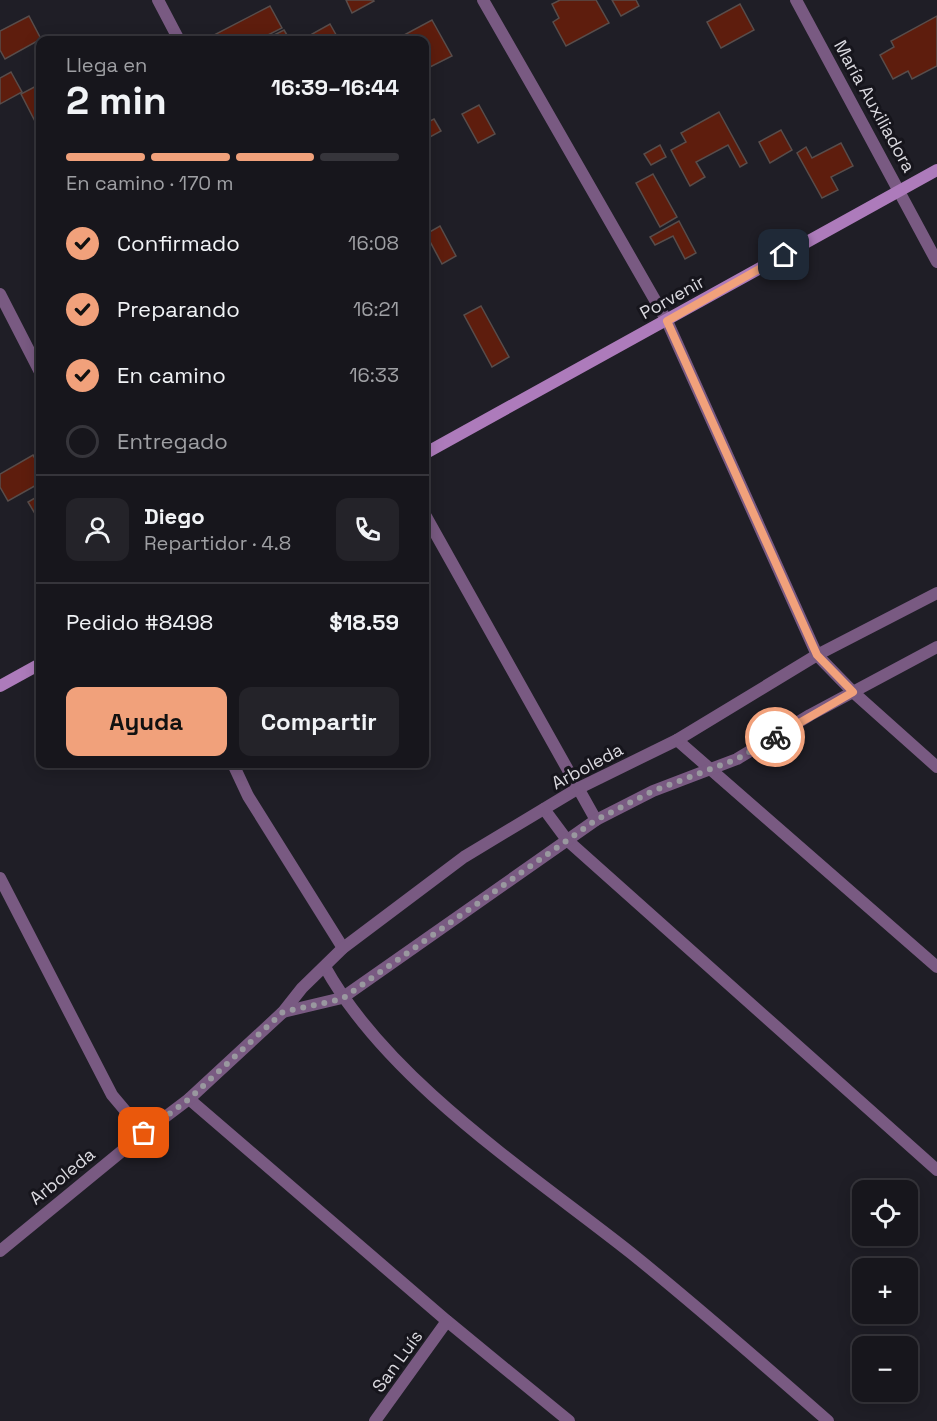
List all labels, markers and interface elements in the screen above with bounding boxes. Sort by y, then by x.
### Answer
street label: María Auxiliadora [829,36,921,176]
text: Llega en [66,52,147,78]
text: 16:39–16:44 [271,73,399,101]
text: 2 min [66,76,167,125]
text: En camino · 170 m [66,170,234,196]
icon: check [66,227,99,260]
text: Confirmado [117,229,240,257]
pin [758,229,809,280]
text: 16:08 [348,230,399,256]
icon: home [767,238,800,271]
street label: Porvenir [636,270,709,324]
icon: check [66,293,99,326]
text: Preparando [117,295,240,323]
text: 16:21 [353,296,399,322]
icon: check [66,359,99,392]
text: En camino [117,361,226,389]
text: 16:33 [349,362,399,388]
text: Entregado [117,427,228,455]
button: person [66,498,129,561]
button: phone [336,498,399,561]
text: Diego [144,502,205,530]
text: Repartidor · 4.8 [144,530,291,556]
text: Pedido #8498 [66,608,213,636]
text: $18.59 [329,608,399,636]
button: Ayuda [66,687,227,756]
button: Compartir [239,687,399,756]
courier [745,707,805,767]
icon: bike [759,721,792,754]
street label: Arboleda [547,738,627,794]
pin [118,1107,169,1158]
icon: bag [127,1116,160,1149]
street label: Arboleda [25,1143,99,1209]
map controls [852,1180,918,1402]
button: locate [852,1180,918,1246]
button: + [852,1258,918,1324]
street label: San Luís [367,1325,427,1397]
button: − [852,1336,918,1402]

